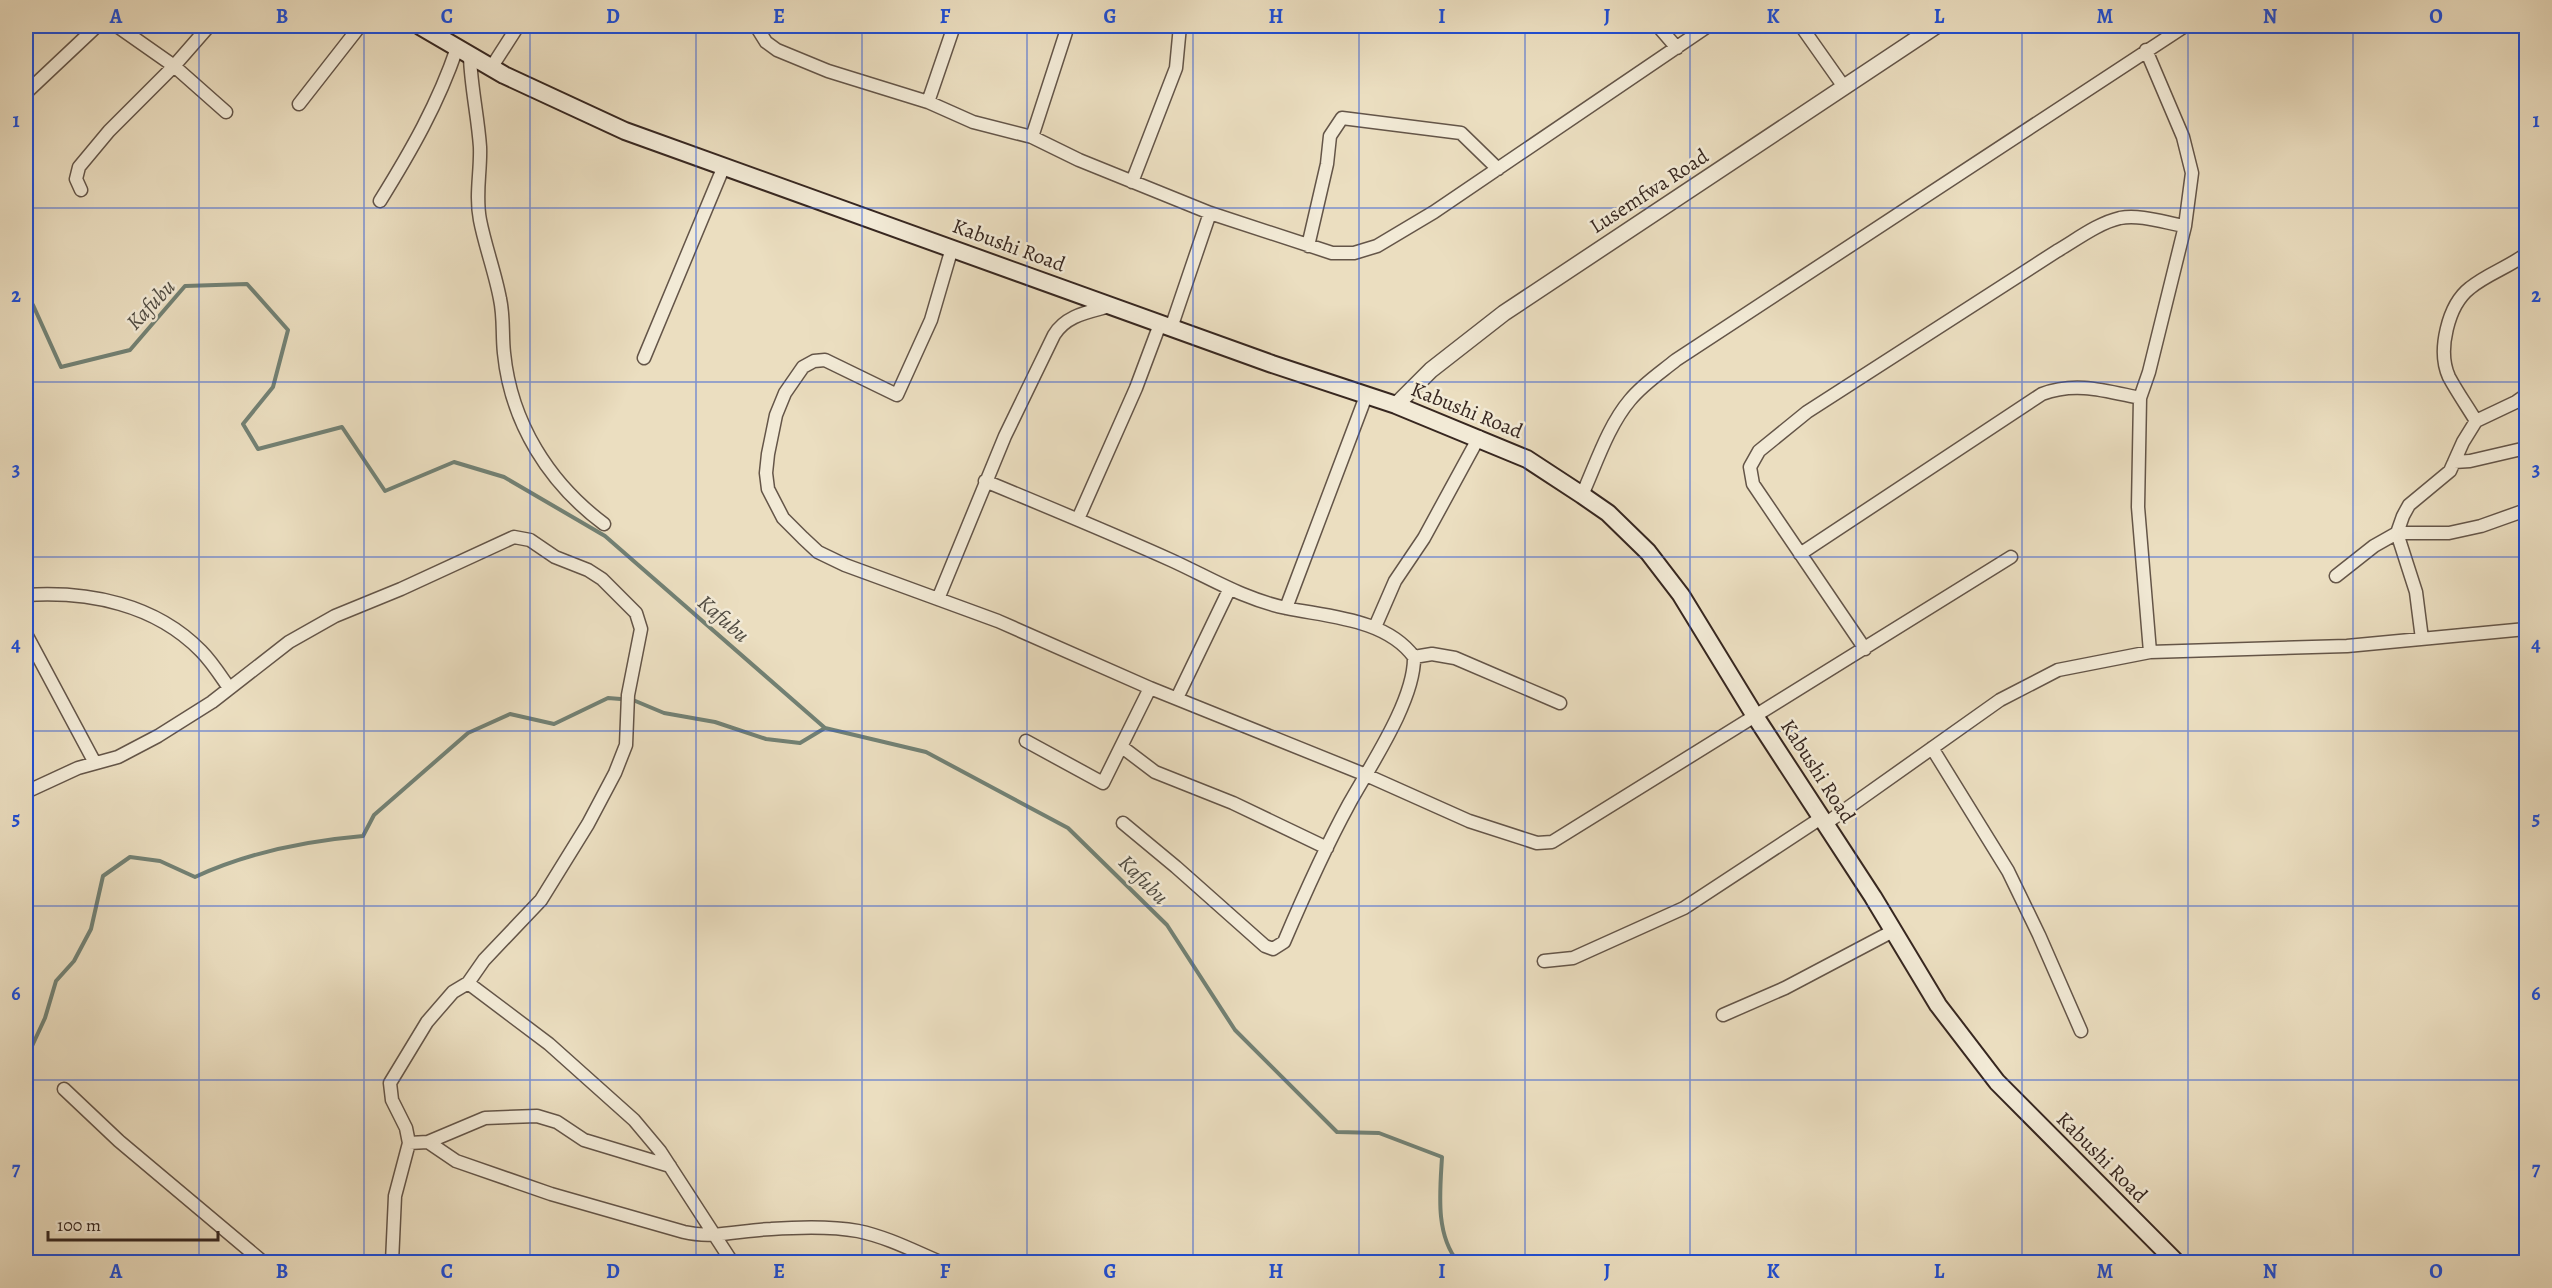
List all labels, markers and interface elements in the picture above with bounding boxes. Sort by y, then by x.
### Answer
text: A [109,3,123,30]
text: B [276,3,288,30]
text: C [441,3,453,30]
text: D [606,3,620,30]
text: E [773,3,785,30]
text: F [940,3,951,30]
text: G [1103,3,1117,30]
text: H [1269,3,1284,30]
text: I [1438,3,1446,30]
text: J [1604,3,1611,30]
text: K [1766,3,1780,30]
text: L [1934,3,1945,30]
text: M [2097,3,2114,30]
text: N [2263,3,2278,30]
text: O [2429,3,2443,30]
text: 1 [12,107,20,134]
text: 1 [2532,107,2540,134]
street label: Lusemfwa Road [1584,142,1714,240]
street label: Kabushi Road [949,212,1070,279]
water label: Kafubu [119,272,182,337]
text: 2 [11,282,21,309]
text: 2 [2531,282,2541,309]
street label: Kabushi Road [1407,375,1528,445]
text: 3 [12,456,20,483]
text: 3 [2532,456,2540,483]
water label: Kafubu [691,588,756,650]
text: 4 [11,631,21,658]
text: 4 [2531,631,2541,658]
street label: Kabushi Road [1774,714,1862,829]
text: 5 [12,805,20,832]
text: 5 [2532,805,2540,832]
water label: Kafubu [1112,848,1175,912]
text: 6 [11,980,21,1007]
text: 6 [2531,980,2541,1007]
street label: Kabushi Road [2050,1105,2154,1209]
text: 7 [12,1155,21,1182]
text: 7 [2532,1155,2541,1182]
scale bar [48,1204,218,1242]
text: 100 m [57,1213,101,1237]
text: A [109,1258,123,1285]
text: B [276,1258,288,1285]
text: C [441,1258,453,1285]
text: D [606,1258,620,1285]
text: E [773,1258,785,1285]
text: F [940,1258,951,1285]
text: G [1103,1258,1117,1285]
text: H [1269,1258,1284,1285]
text: I [1438,1258,1446,1285]
text: J [1604,1258,1611,1285]
text: K [1766,1258,1780,1285]
text: L [1934,1258,1945,1285]
text: M [2097,1258,2114,1285]
text: N [2263,1258,2278,1285]
text: O [2429,1258,2443,1285]

